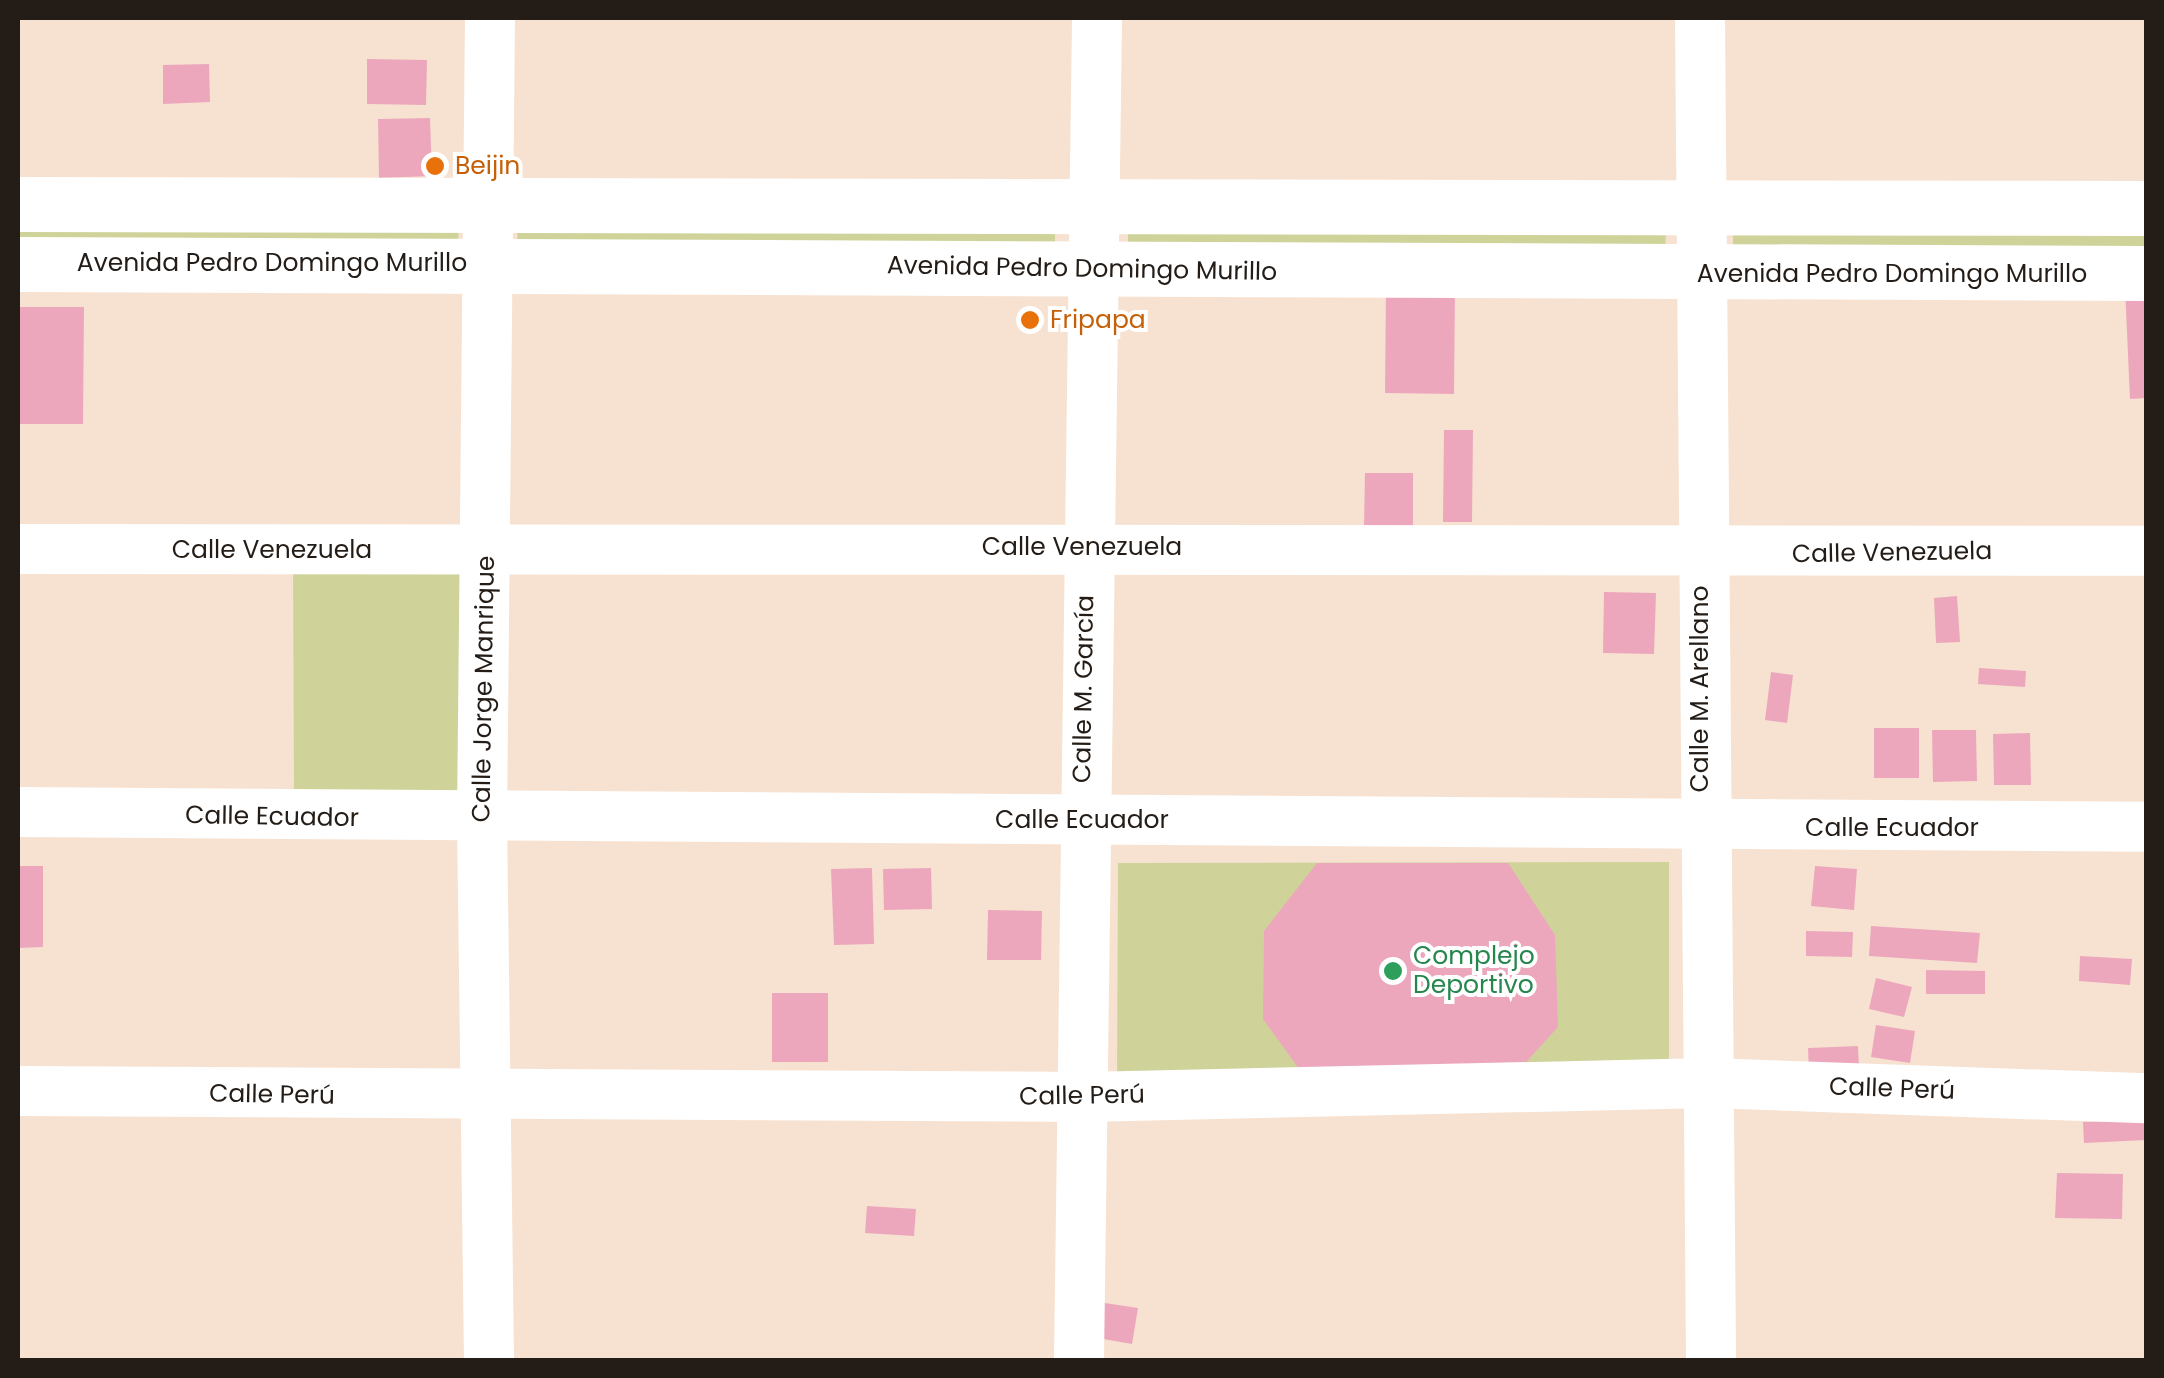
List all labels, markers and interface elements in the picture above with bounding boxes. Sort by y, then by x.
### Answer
place label: Beijin [455,151,520,181]
marker: Beijin [424,155,446,177]
street label: Avenida Pedro Domingo Murillo [77,248,467,278]
street label: Avenida Pedro Domingo Murillo [887,251,1277,287]
street label: Avenida Pedro Domingo Murillo [1697,259,2087,289]
place label: Fripapa [1050,305,1146,335]
marker: Fripapa [1019,309,1041,331]
street label: Calle Venezuela [982,532,1182,562]
street label: Calle Venezuela [172,535,372,565]
street label: Calle Venezuela [1792,536,1992,570]
street label: Calle Jorge Manrique [467,555,501,823]
street label: Calle M. Arellano [1685,586,1715,792]
street label: Calle M. García [1067,595,1101,783]
street label: Calle Ecuador [185,800,359,834]
street label: Calle Ecuador [995,805,1169,835]
street label: Calle Ecuador [1805,813,1979,843]
place label: Complejo Deportivo [1413,942,1535,1001]
marker: Complejo Deportivo [1382,960,1404,982]
street label: Calle Perú [1829,1072,1955,1106]
street label: Calle Perú [209,1079,335,1111]
street label: Calle Perú [1019,1080,1145,1112]

